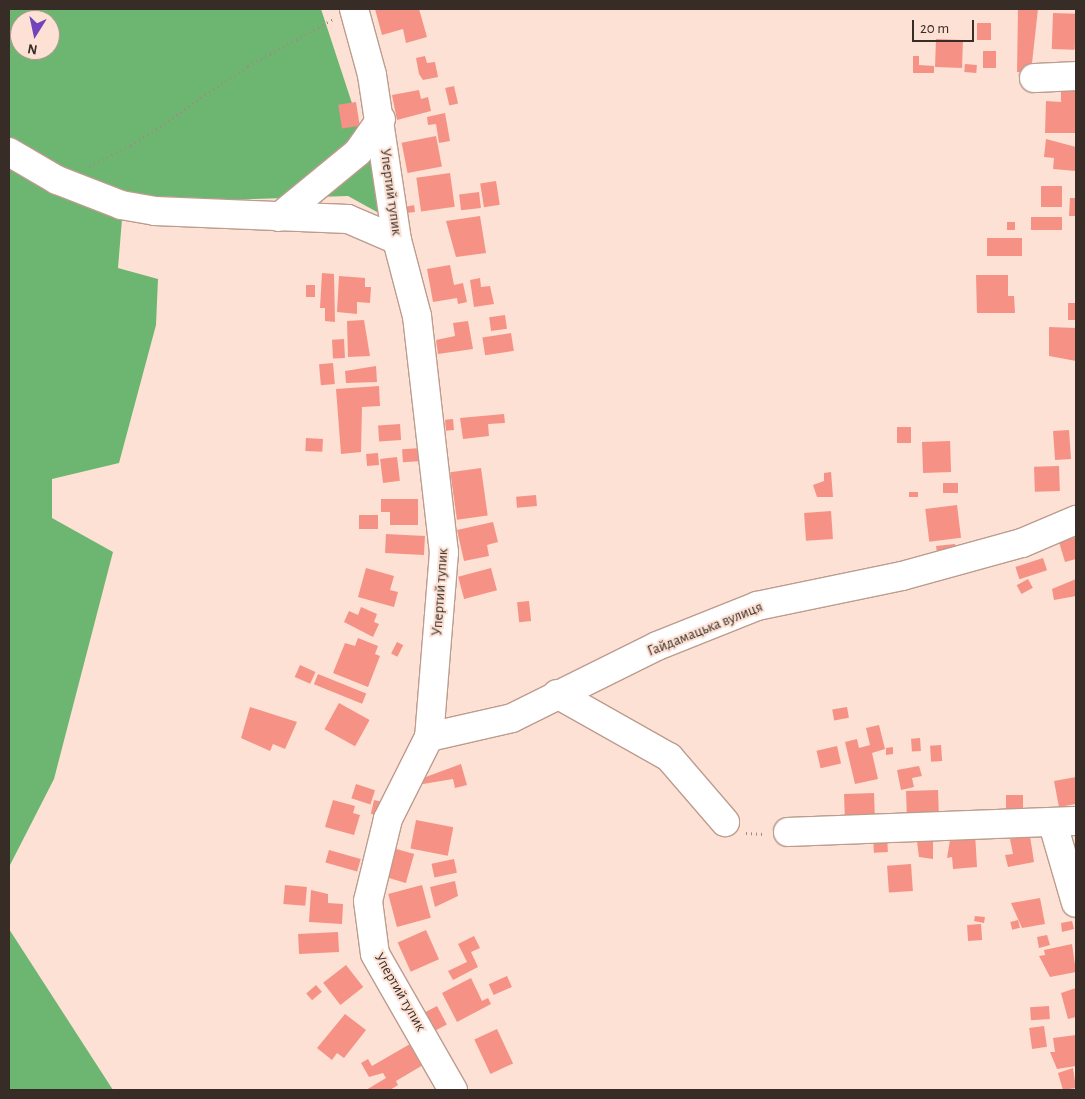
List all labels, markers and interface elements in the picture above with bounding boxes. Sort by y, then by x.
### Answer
north arrow [10,10,60,60]
scale bar [915,10,978,42]
text: 20 m [920,21,949,36]
text: N [27,41,39,57]
street label: Упертий тупик [376,147,406,237]
street label: Упертий тупик [428,548,452,636]
street label: Гайдамацька вулиця [645,598,765,660]
street label: Упертий тупик [370,950,430,1034]

